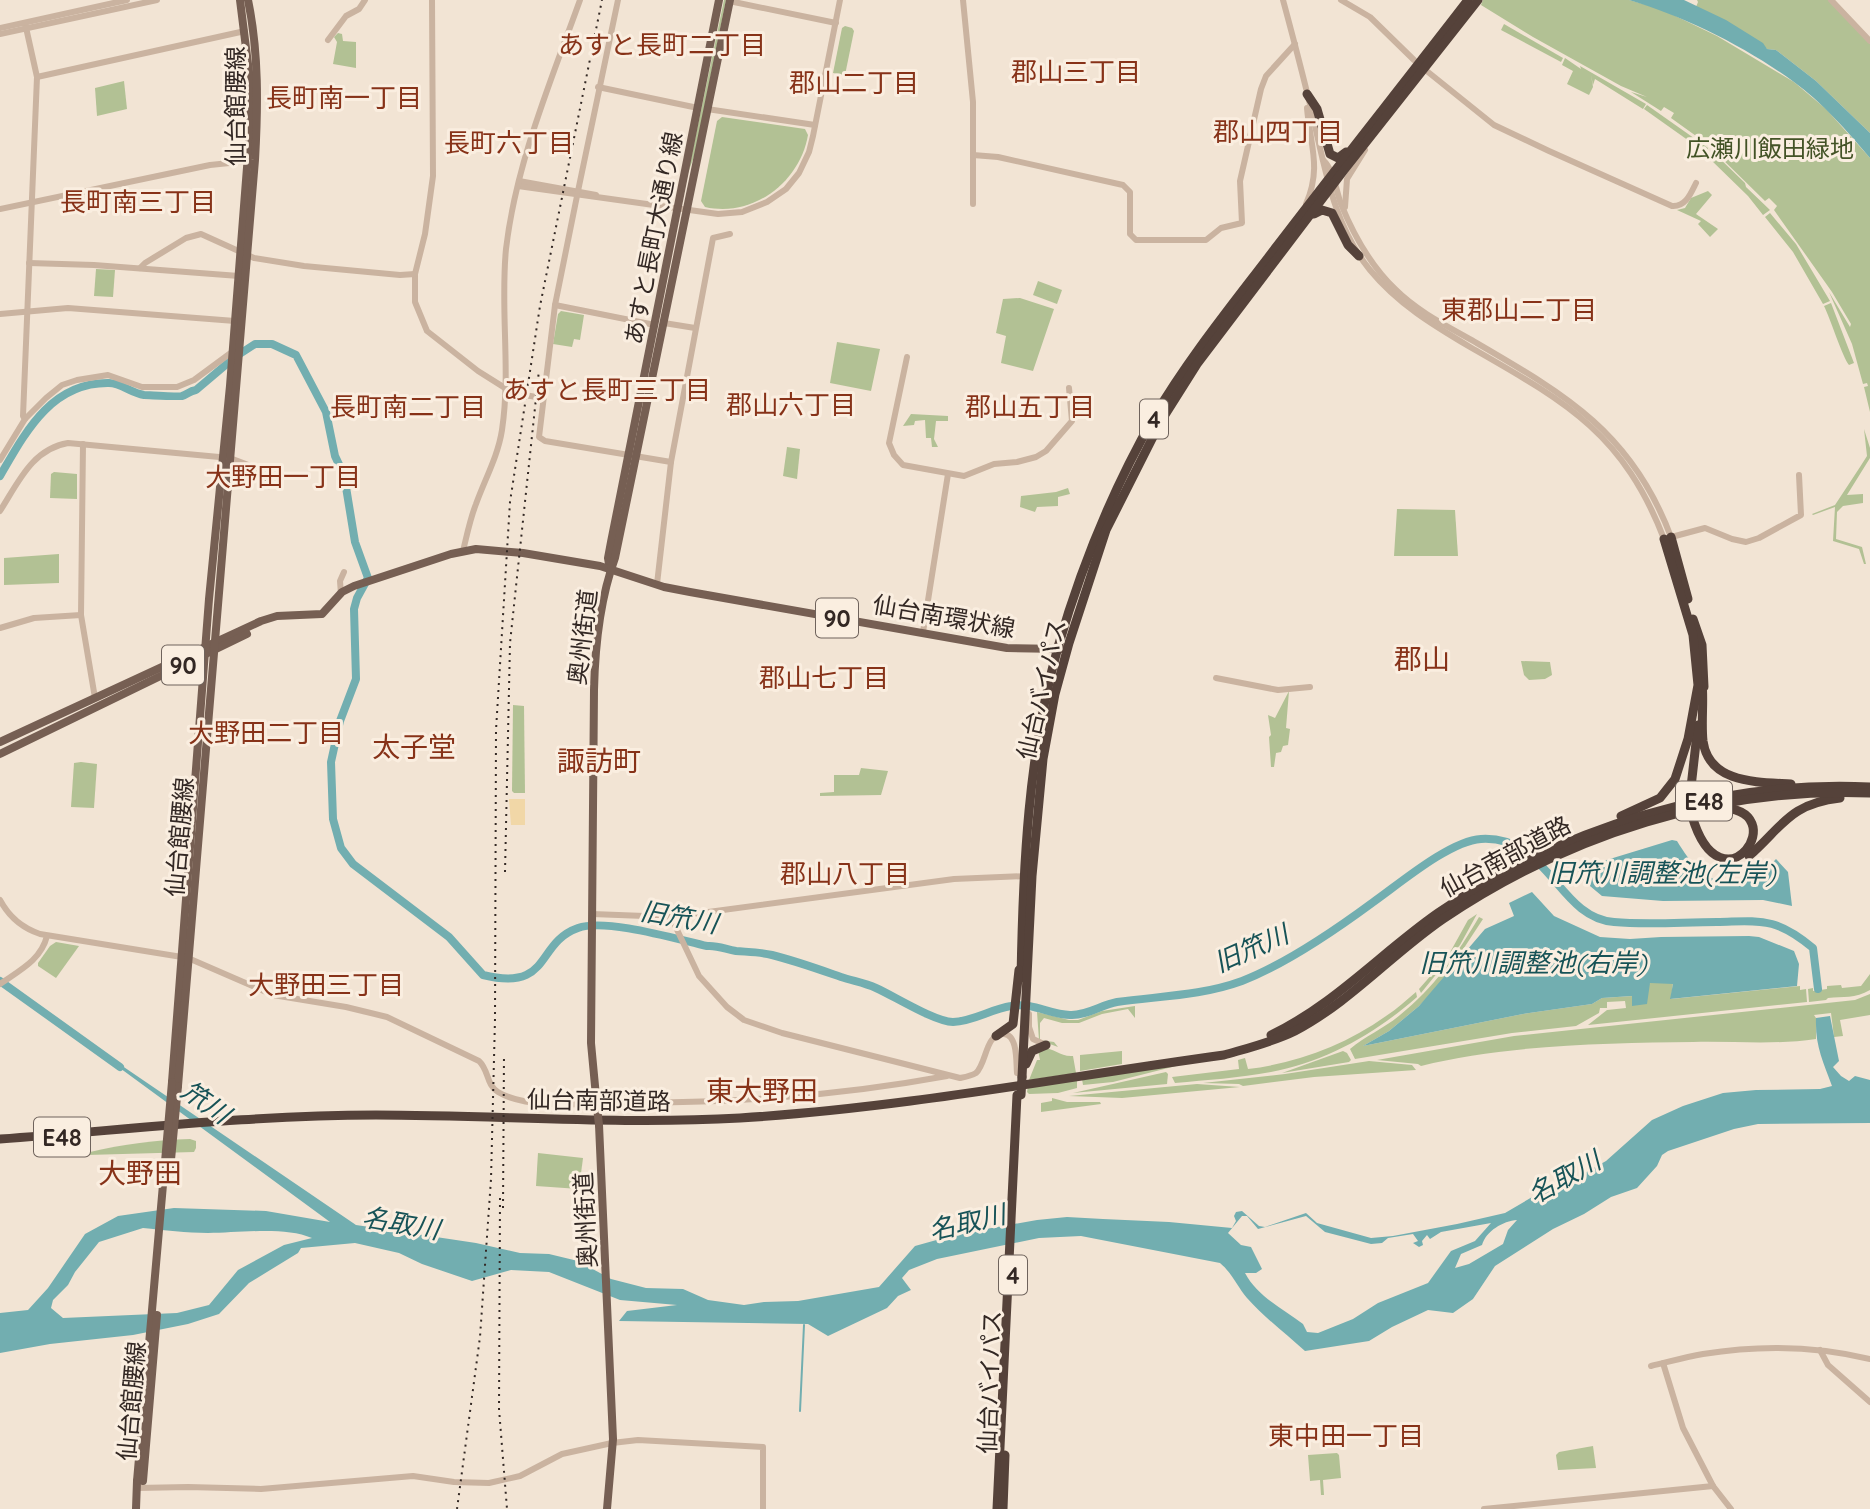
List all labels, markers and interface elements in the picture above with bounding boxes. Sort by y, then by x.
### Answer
district label: あすと長町二丁目 [558,28,766,61]
street label: 仙台館腰線 [220,46,250,166]
district label: 郡山三丁目 [1011,55,1141,88]
district label: 郡山二丁目 [789,66,919,99]
district label: 長町南一丁目 [266,81,422,114]
district label: 郡山四丁目 [1213,115,1343,148]
district label: 長町六丁目 [444,126,574,159]
street label: あすと長町大通り線 [618,129,688,347]
park label: 広瀬川飯田緑地 [1686,133,1854,163]
district label: 長町南三丁目 [60,185,216,218]
district label: 東郡山二丁目 [1441,293,1597,326]
district label: あすと長町三丁目 [503,373,711,406]
district label: 郡山六丁目 [726,388,856,421]
district label: 長町南二丁目 [330,390,486,423]
district label: 郡山五丁目 [965,390,1095,423]
road number: 4 [1140,400,1168,438]
district label: 大野田一丁目 [205,460,361,493]
street label: 奥州街道 [561,588,603,686]
street label: 仙台南環状線 [870,589,1018,643]
road number: 90 [816,598,858,638]
street label: 仙台バイパス [1010,616,1072,762]
district label: 郡山 [1394,641,1450,676]
road number: 90 [162,646,204,684]
district label: 郡山七丁目 [759,661,889,694]
district label: 大野田二丁目 [188,716,344,749]
district label: 太子堂 [372,729,456,764]
district label: 諏訪町 [557,743,641,778]
street label: 仙台館腰線 [159,776,199,898]
road number: E48 [1676,782,1732,820]
street label: 仙台南部道路 [1434,809,1576,903]
water label: 旧笊川調整池(左岸) [1548,856,1777,889]
district label: 郡山八丁目 [780,857,910,890]
water label: 旧笊川 [638,894,723,941]
water label: 旧笊川 [1209,916,1296,979]
water label: 旧笊川調整池(右岸) [1419,946,1648,979]
district label: 大野田三丁目 [248,968,404,1001]
district label: 東大野田 [706,1073,818,1108]
water label: 笊川 [175,1074,239,1132]
street label: 仙台南部道路 [527,1084,671,1116]
road number: E48 [34,1118,90,1156]
water label: 名取川 [1522,1142,1609,1210]
district label: 大野田 [98,1155,182,1190]
street label: 奥州街道 [568,1171,602,1269]
water label: 名取川 [925,1196,1012,1247]
water label: 名取川 [360,1200,445,1247]
road number: 4 [999,1256,1027,1294]
street label: 仙台バイパス [972,1310,1006,1454]
street label: 仙台館腰線 [111,1340,151,1462]
district label: 東中田一丁目 [1268,1419,1424,1452]

